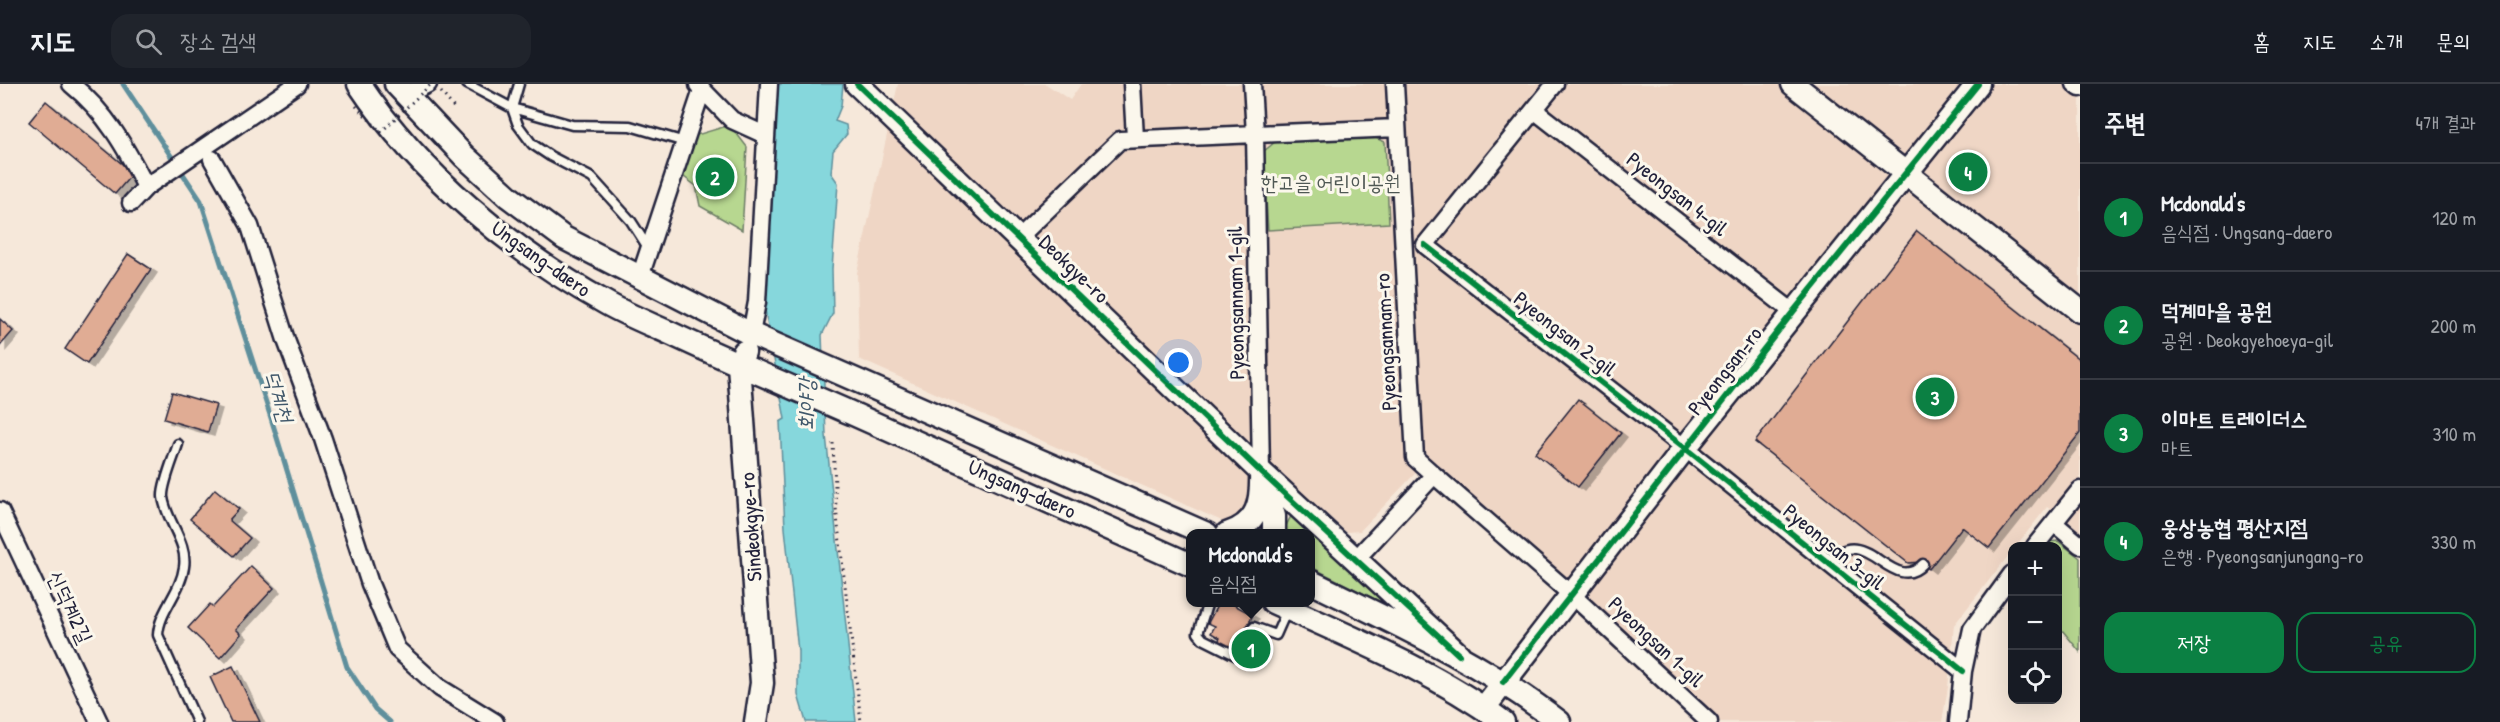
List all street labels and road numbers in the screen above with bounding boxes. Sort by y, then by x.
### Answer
street label: Pyeongsan 4-gil [1621,145,1734,243]
street label: Ungsang-daero [486,214,597,304]
street label: Pyeongsannam 1-gil [1220,226,1251,380]
street label: Deokgye-ro [1033,228,1116,309]
street label: Pyeongsannam-ro [1367,273,1404,411]
street label: Pyeongsan 2-gil [1508,284,1623,383]
street label: Pyeongsan-ro [1681,320,1769,421]
street label: Ungsang-daero [964,452,1081,525]
street label: Sindeokgye-ro [732,472,769,583]
street label: Pyeongsan 3-gil [1777,497,1891,597]
street label: 신덕계2길 [41,566,100,648]
street label: Pyeongsan 1-gil [1602,590,1711,694]

